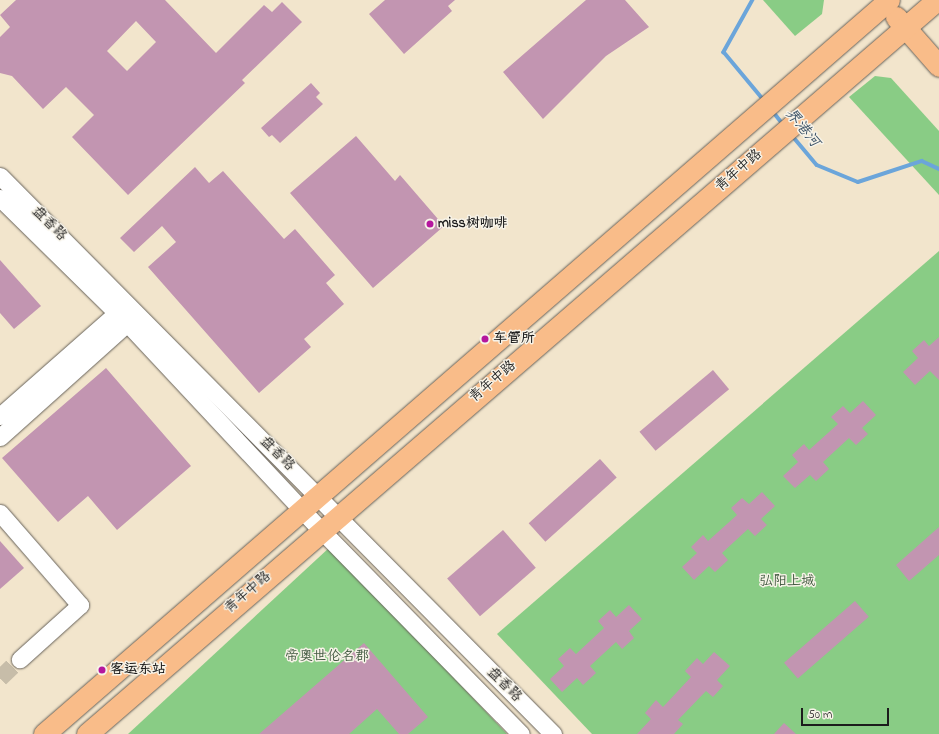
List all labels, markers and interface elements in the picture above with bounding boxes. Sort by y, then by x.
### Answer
water label: 界港河 [781,105,823,151]
street label: 青年中路 [712,146,766,196]
street label: 盘香路 [28,203,70,245]
place label: miss树咖啡 [438,216,508,232]
marker: miss树咖啡 [425,219,435,229]
place label: 车管所 [493,331,535,347]
marker: 车管所 [480,334,490,344]
street label: 青年中路 [466,358,520,406]
street label: 盘香路 [256,433,298,475]
street label: 青年中路 [221,568,275,618]
park label: 弘阳上城 [759,574,815,590]
park label: 帝奥世伦名郡 [285,649,369,665]
place label: 客运东站 [110,662,166,678]
street label: 盘香路 [483,664,525,706]
marker: 客运东站 [97,665,107,675]
scale bar [803,700,891,726]
text: 50 m [808,706,832,724]

